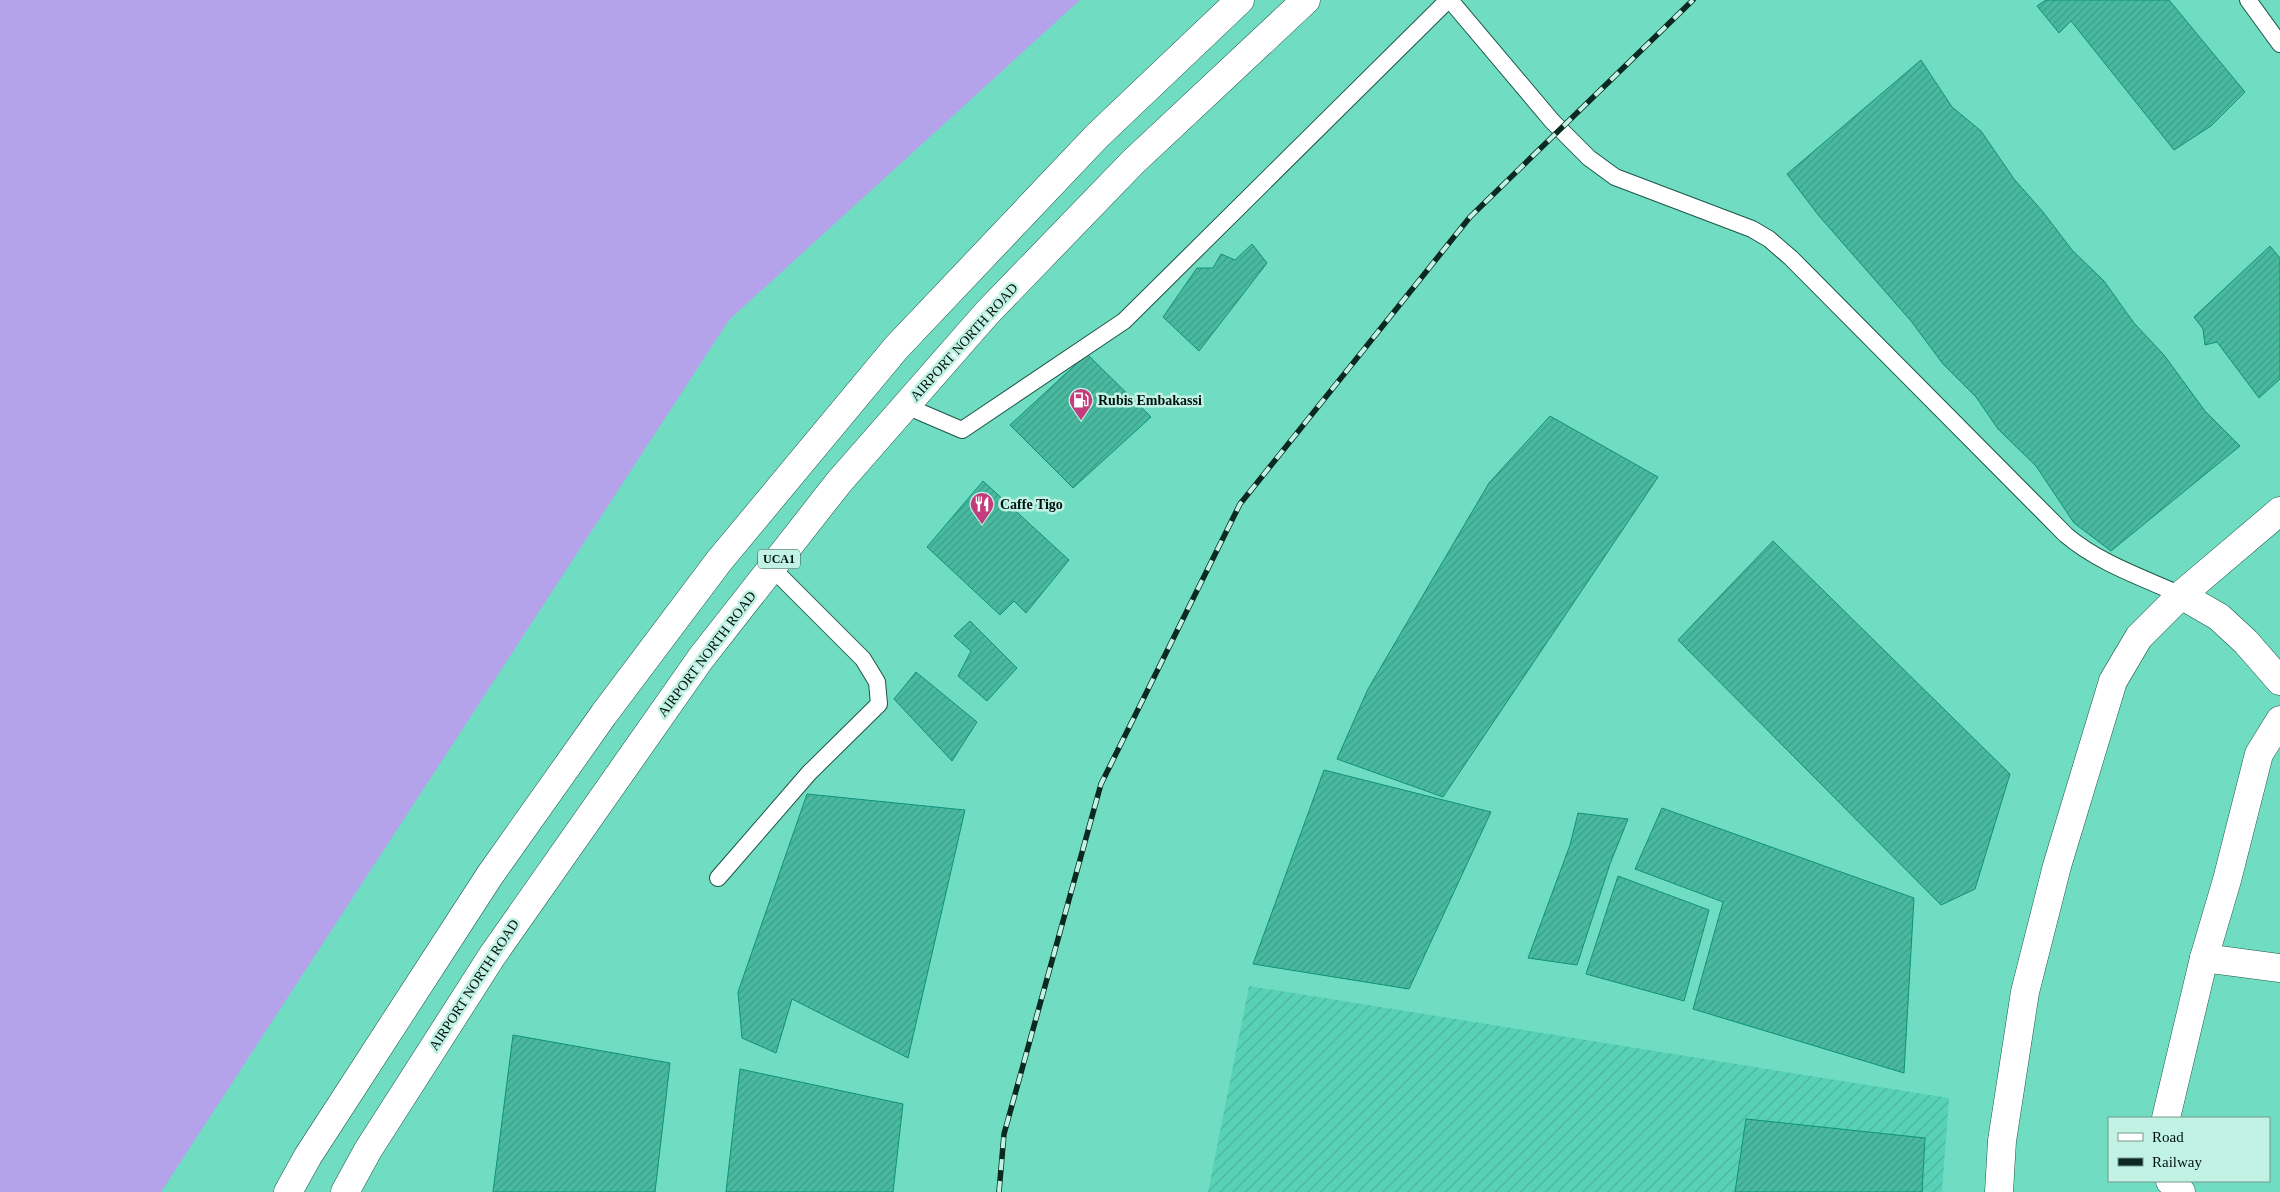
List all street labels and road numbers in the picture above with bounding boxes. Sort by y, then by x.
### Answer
street label: AIRPORT NORTH ROAD [907,280,1021,404]
road number: UCA1 [758,550,800,568]
street label: AIRPORT NORTH ROAD [655,588,759,720]
street label: AIRPORT NORTH ROAD [426,917,522,1053]

